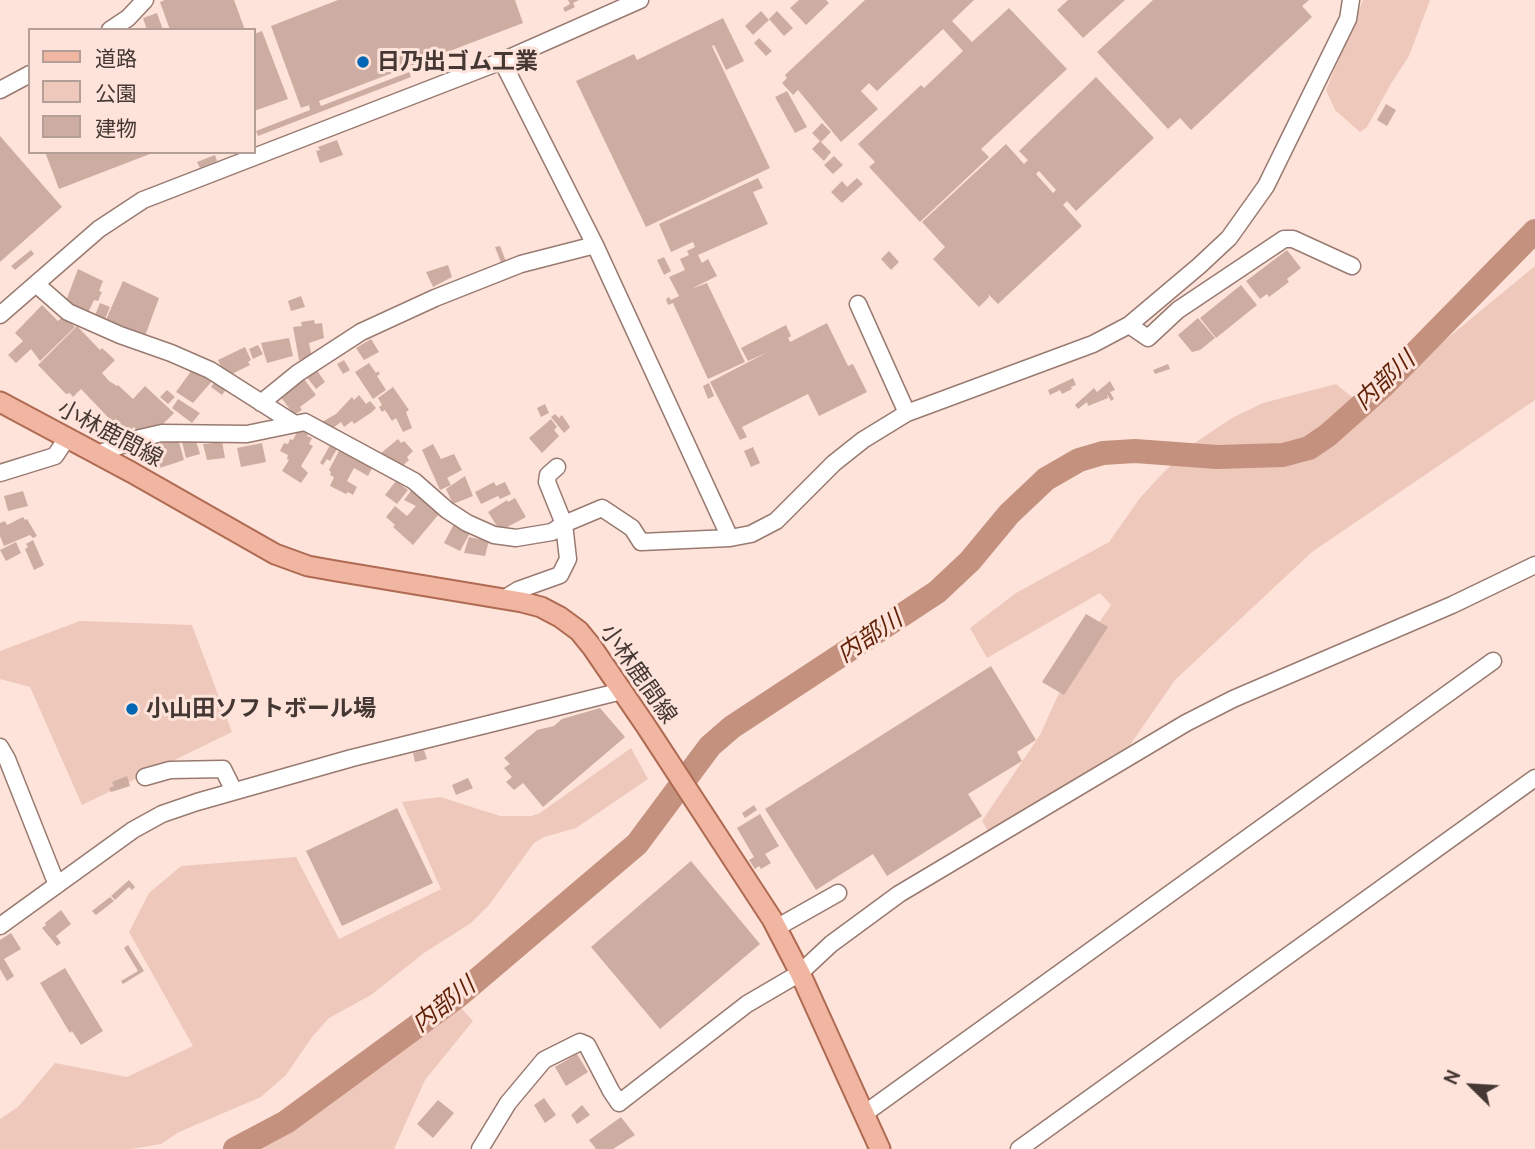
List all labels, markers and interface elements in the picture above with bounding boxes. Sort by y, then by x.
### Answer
legend [28,28,256,154]
text: 道路 [95,46,137,71]
place label: 日乃出ゴム工業 [377,48,538,76]
marker: 日乃出ゴム工業 [355,54,371,70]
text: 公園 [95,81,137,106]
text: 建物 [95,116,137,141]
water label: 内部川 [1349,346,1421,416]
street label: 小林鹿間線 [53,395,167,473]
water label: 内部川 [832,605,908,669]
street label: 小林鹿間線 [594,619,682,729]
place label: 小山田ソフトボール場 [146,695,376,723]
marker: 小山田ソフトボール場 [124,701,140,717]
water label: 内部川 [407,971,481,1039]
north arrow [1437,1051,1507,1121]
text: N [1439,1066,1466,1088]

